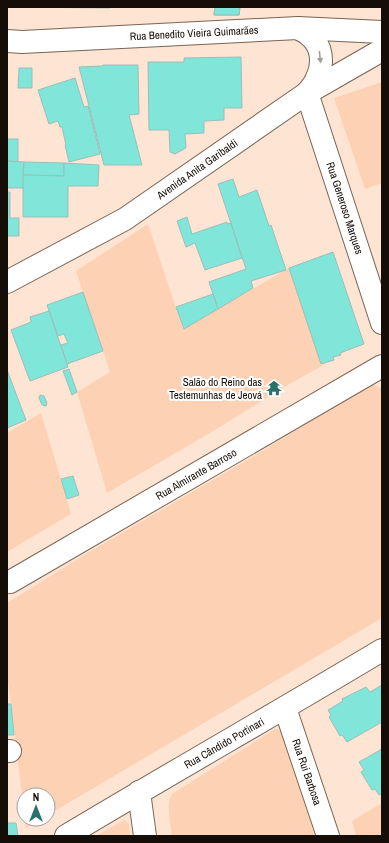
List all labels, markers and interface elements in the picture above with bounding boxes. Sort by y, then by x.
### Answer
street label: Rua Benedito Vieira Guimarães [129,23,259,43]
one-way arrow [317,51,323,63]
street label: Avenida Anita Garibaldi [153,136,240,203]
street label: Rua Generoso Marques [323,160,367,256]
place label: Salão do Reino das Testemunhas de Jeová [169,375,262,402]
temple icon: Salão do Reino das Testemunhas de Jeová [265,379,283,397]
street label: Rua Almirante Barroso [153,445,239,503]
street label: Rua Cândido Portinari [181,714,267,772]
street label: Rua Rui Barbosa [289,737,325,807]
north arrow [16,787,56,827]
text: N [33,790,39,804]

